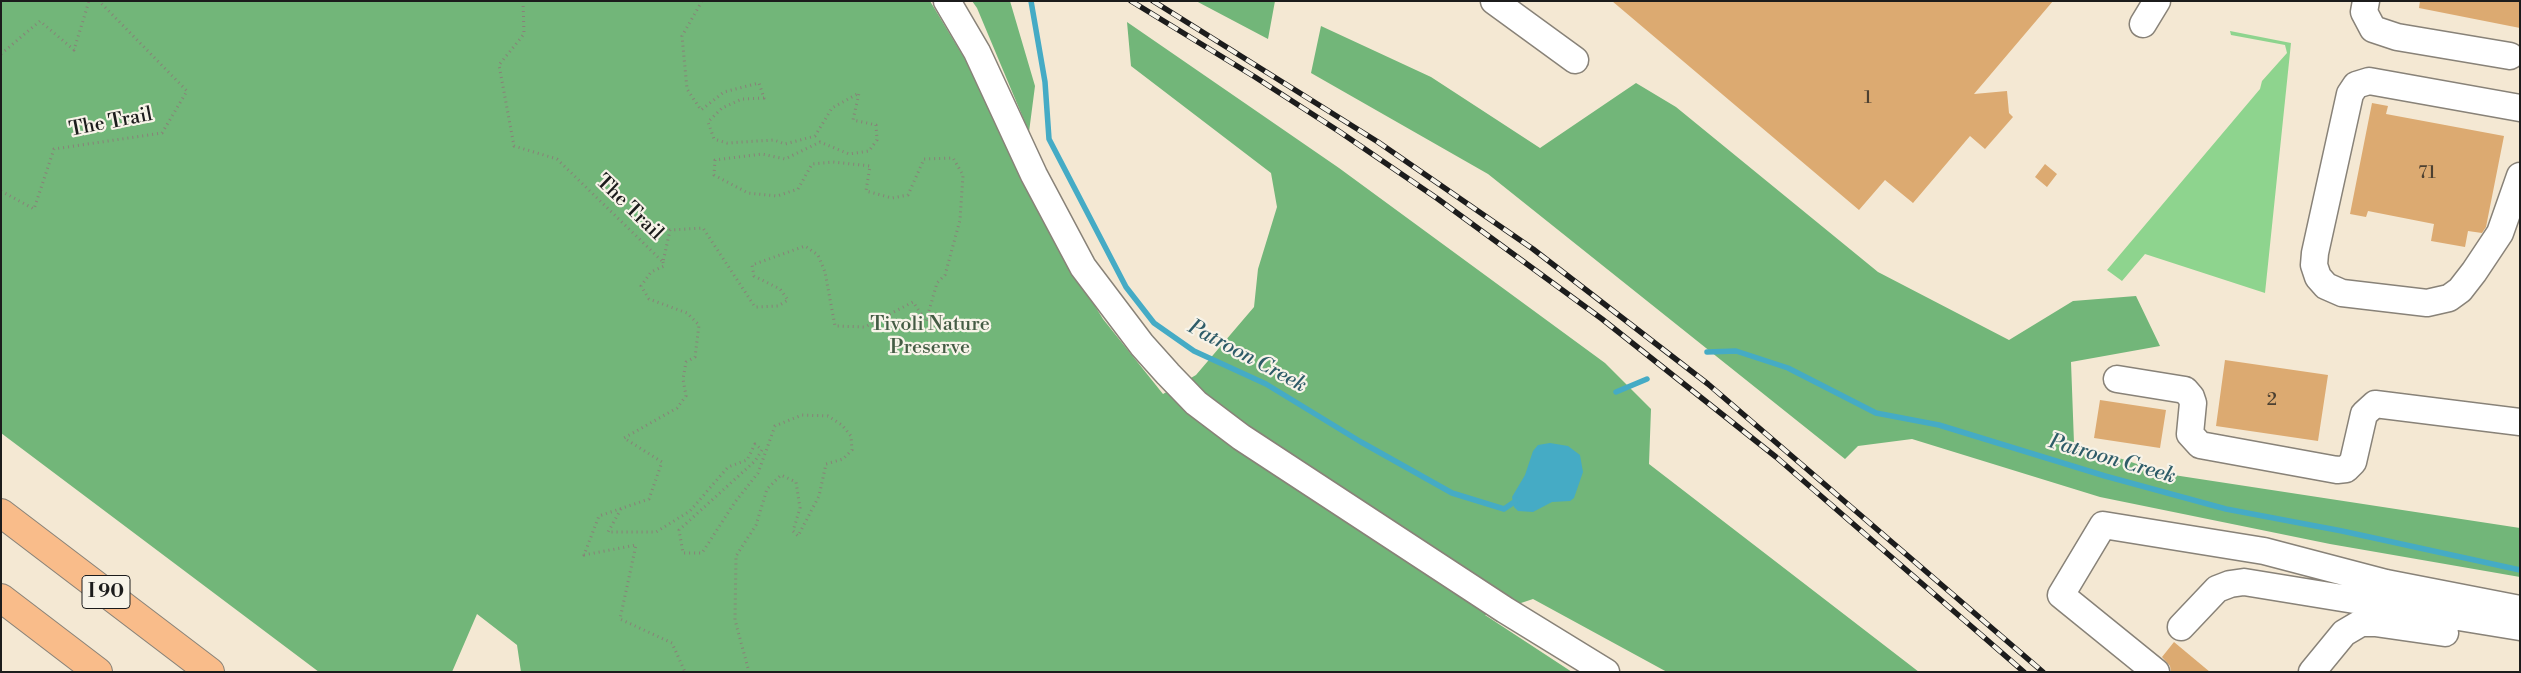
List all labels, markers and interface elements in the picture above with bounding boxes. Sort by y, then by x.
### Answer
house number: 1 [1864,88,1872,110]
street label: The Trail [67,103,155,143]
house number: 71 [2418,163,2436,185]
street label: The Trail [590,170,668,246]
park label: Tivoli Nature Preserve [870,313,990,360]
water label: Patroon Creek [1184,315,1310,399]
house number: 2 [2267,390,2277,412]
water label: Patroon Creek [2046,430,2178,490]
road number: I 90 [82,576,130,608]

